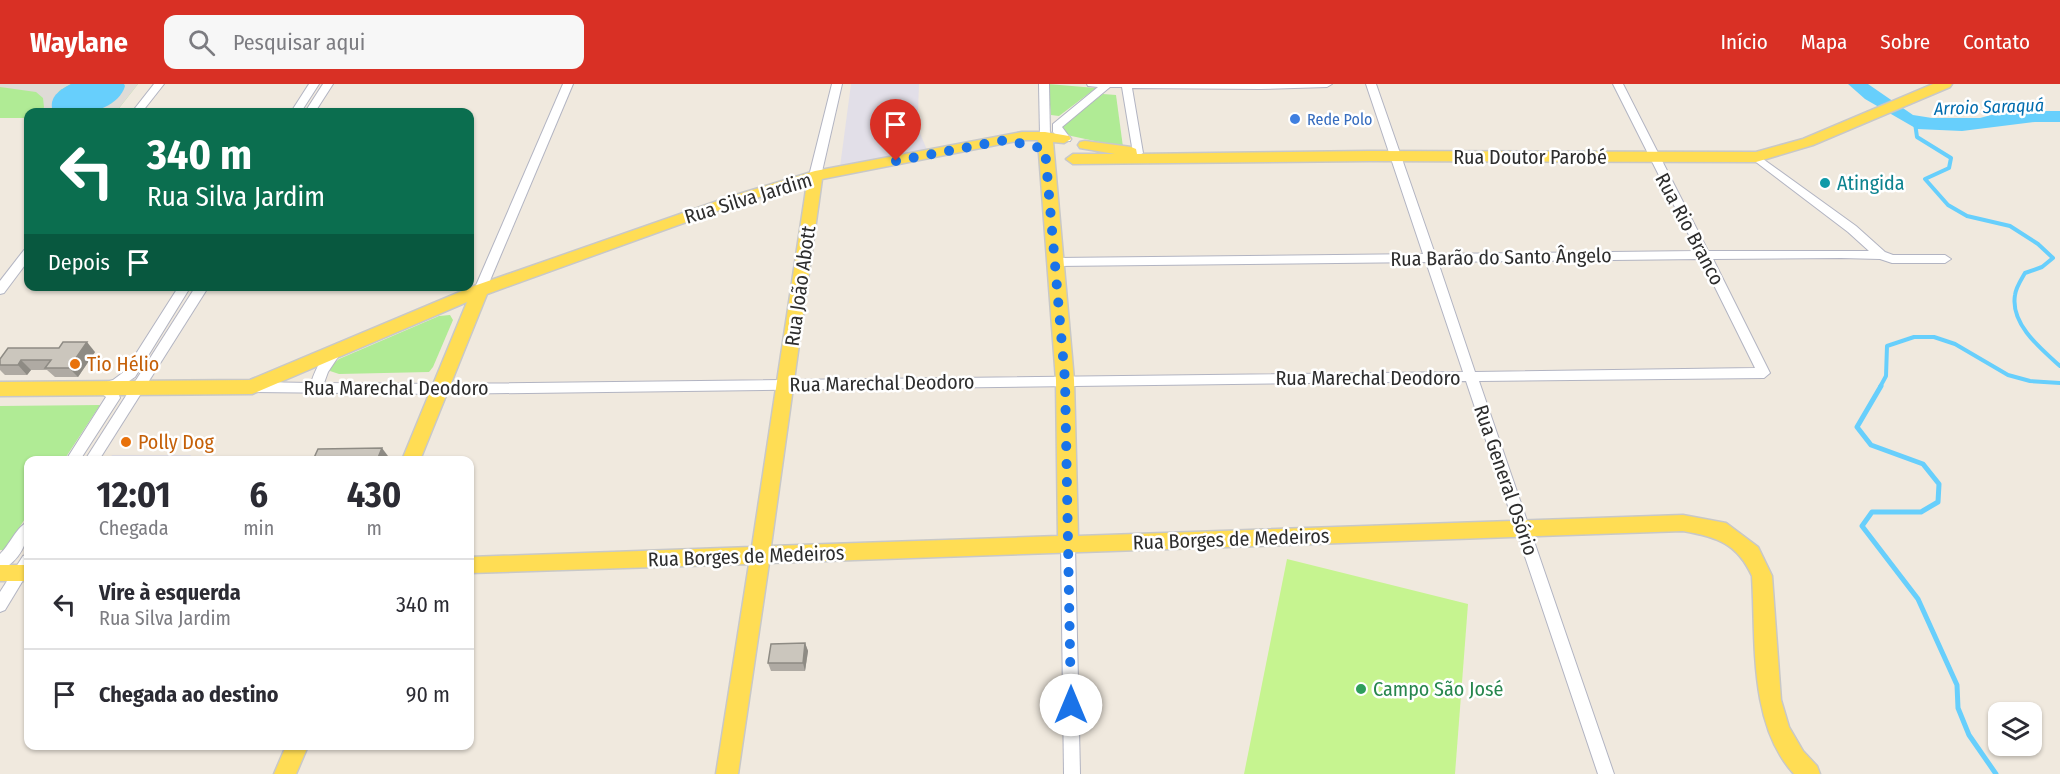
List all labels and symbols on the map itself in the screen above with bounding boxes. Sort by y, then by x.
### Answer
water label: Arroio Saraquá [1933,94,2044,120]
pin [870,99,921,161]
place label: Rede Polo [1307,110,1373,129]
marker: Rede Polo [1288,112,1302,126]
street label: Rua Doutor Parobé [1453,145,1607,169]
street label: Rua Silva Jardim [681,167,815,229]
street label: Rua Rio Branco [1650,169,1730,289]
place label: Atingida [1837,171,1905,195]
marker: Atingida [1818,176,1832,190]
street label: Rua João Abott [780,224,820,348]
street label: Rua Barão do Santo Ângelo [1390,243,1612,271]
place label: Tio Hélio [87,352,159,376]
marker: Tio Hélio [68,357,82,371]
street label: Rua Marechal Deodoro [1275,366,1461,390]
street label: Rua Marechal Deodoro [789,369,975,397]
street label: Rua Marechal Deodoro [303,376,489,400]
street label: Rua General Osório [1469,402,1543,558]
place label: Polly Dog [138,430,214,454]
marker: Polly Dog [119,435,133,449]
street label: Rua Borges de Medeiros [1132,524,1330,554]
street label: Rua Borges de Medeiros [647,541,845,571]
position arrow [1039,673,1103,737]
place label: Campo São José [1373,677,1503,701]
marker: Campo São José [1354,682,1368,696]

